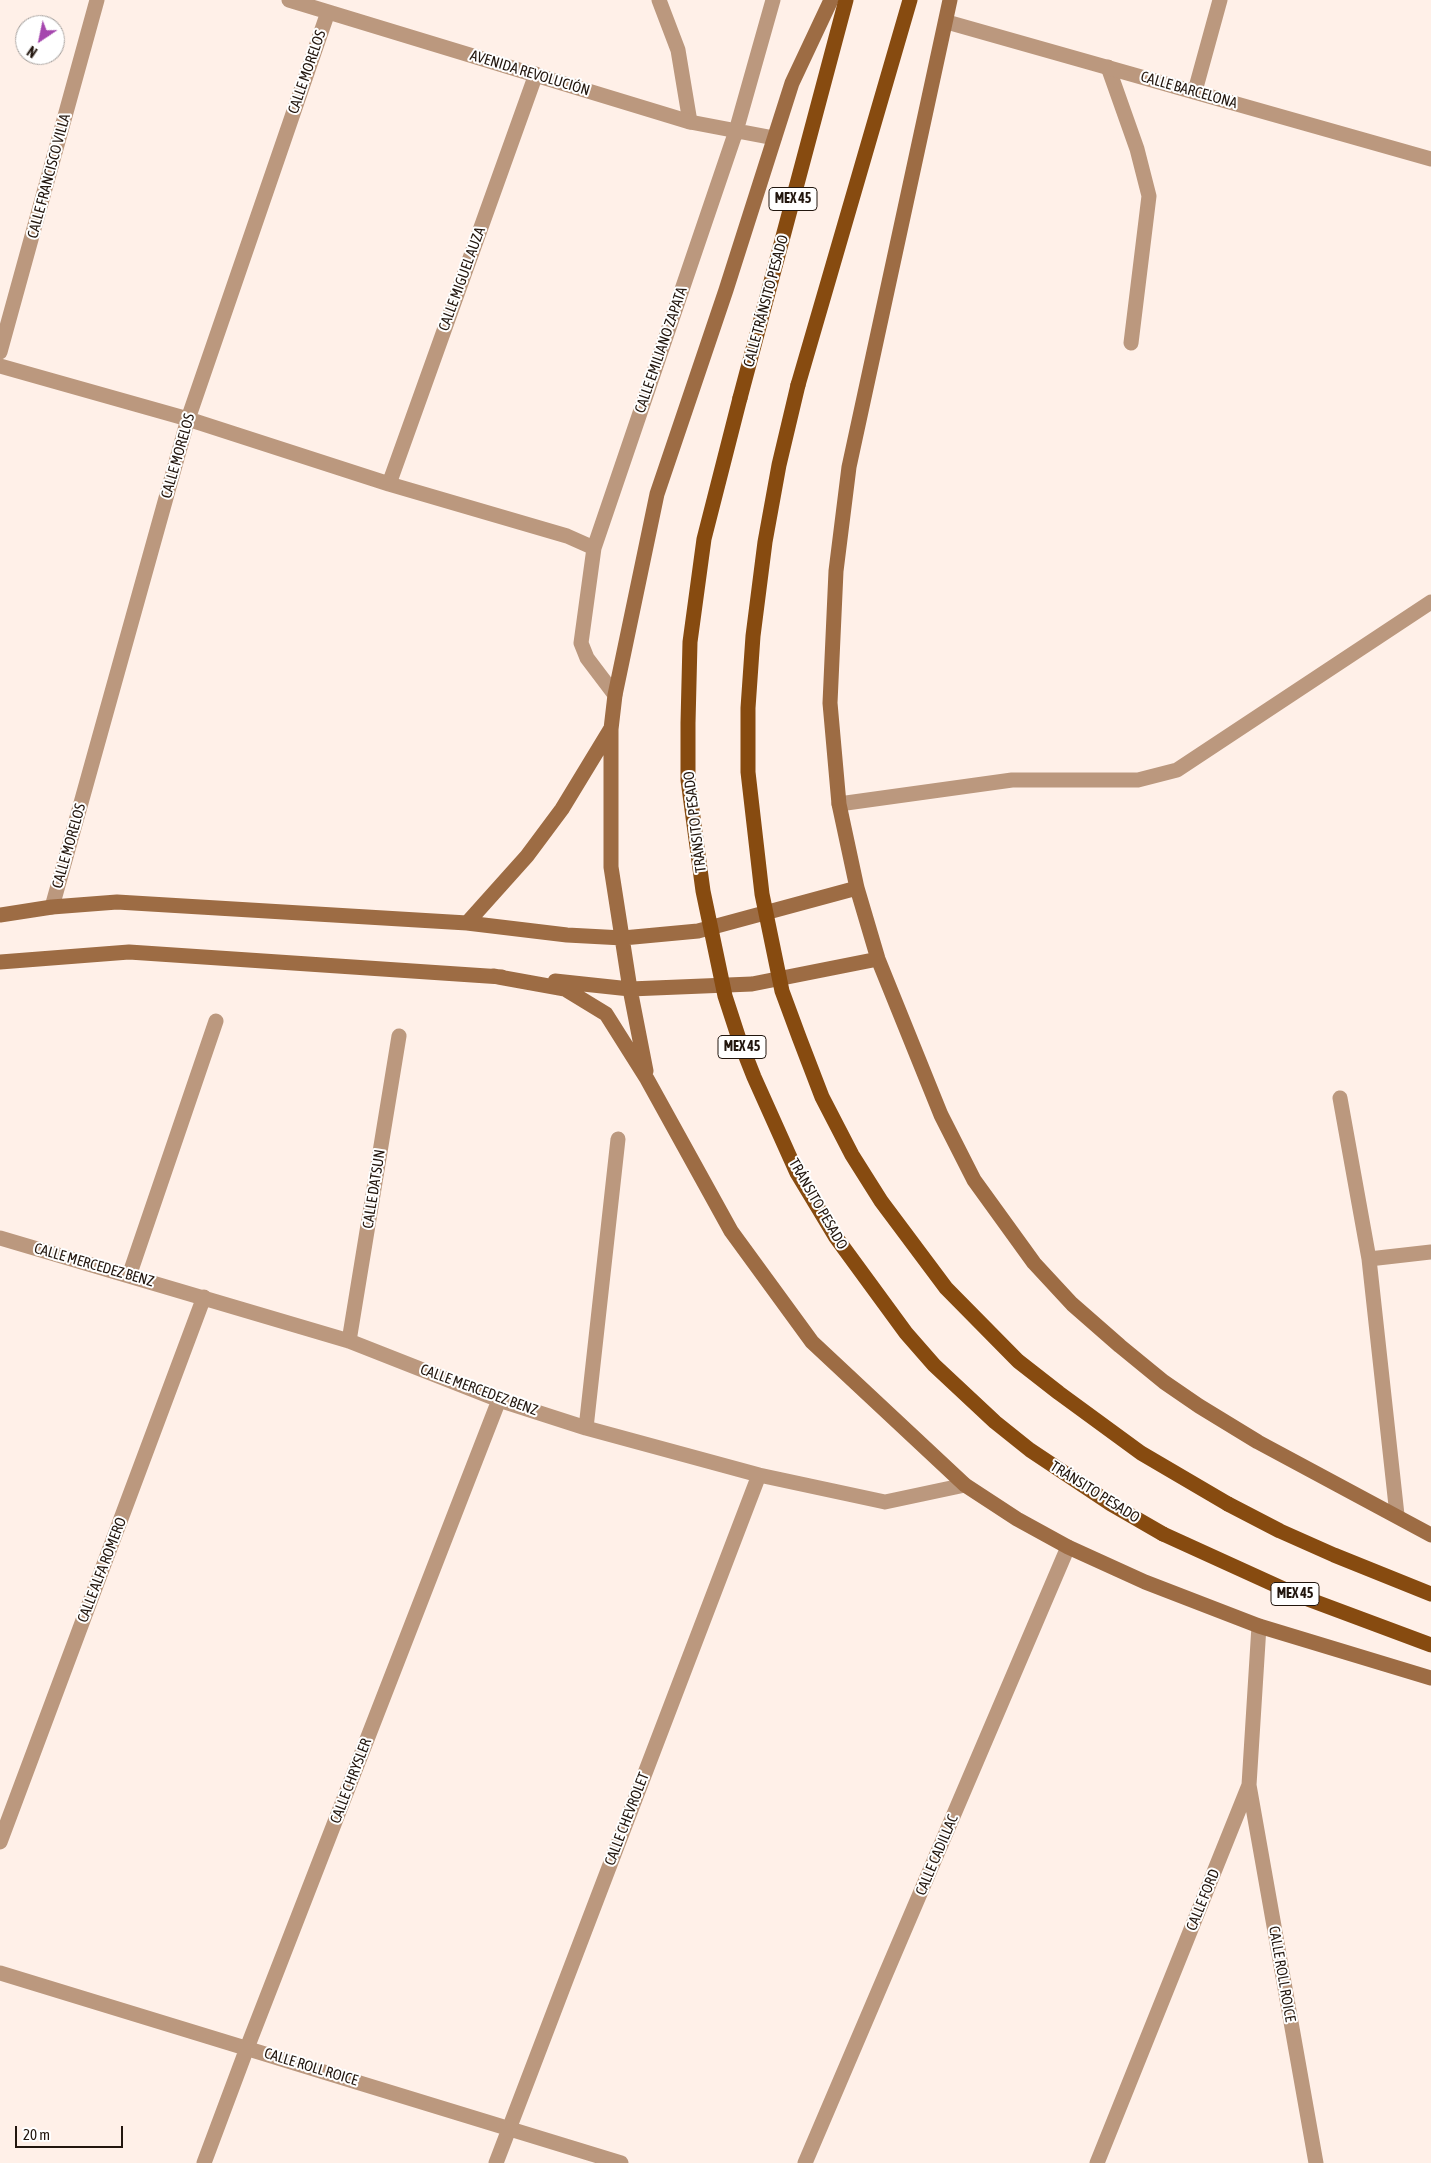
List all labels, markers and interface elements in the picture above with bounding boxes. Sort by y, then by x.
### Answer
north arrow [15,15,65,65]
street label: CALLE MORELOS [284,28,330,116]
text: N [24,43,40,61]
street label: AVENIDA REVOLUCIÓN [468,46,592,100]
street label: CALLE BARCELONA [1139,68,1239,112]
street label: CALLE FRANCISCO VILLA [24,112,74,240]
road number: MEX 45 [769,188,817,210]
street label: CALLE MIGUEL AUZA [435,225,489,333]
street label: CALLE TRÁNSITO PESADO [740,233,792,369]
street label: CALLE EMILIANO ZAPATA [631,285,691,415]
street label: CALLE MORELOS [157,412,199,500]
street label: TRÁNSITO PESADO [680,770,710,874]
street label: CALLE MORELOS [48,802,90,890]
road number: MEX 45 [718,1036,766,1058]
street label: CALLE DATSUN [359,1148,389,1230]
street label: TRÁNSITO PESADO [785,1155,851,1253]
street label: CALLE MERCEDEZ BENZ [32,1239,156,1291]
street label: CALLE MERCEDEZ BENZ [418,1360,540,1420]
street label: TRÁNSITO PESADO [1047,1457,1143,1527]
street label: CALLE ALFA ROMERO [74,1515,130,1625]
road number: MEX 45 [1271,1582,1319,1606]
street label: CALLE CHRYSLER [327,1736,375,1826]
street label: CALLE CHEVROLET [601,1770,653,1868]
street label: CALLE CADILLAC [912,1812,962,1898]
street label: CALLE FORD [1183,1867,1223,1933]
street label: CALLE ROLL ROICE [1265,1925,1299,2023]
street label: CALLE ROLL ROICE [262,2044,360,2090]
scale bar [18,2116,125,2148]
text: 20 m [23,2126,50,2143]

